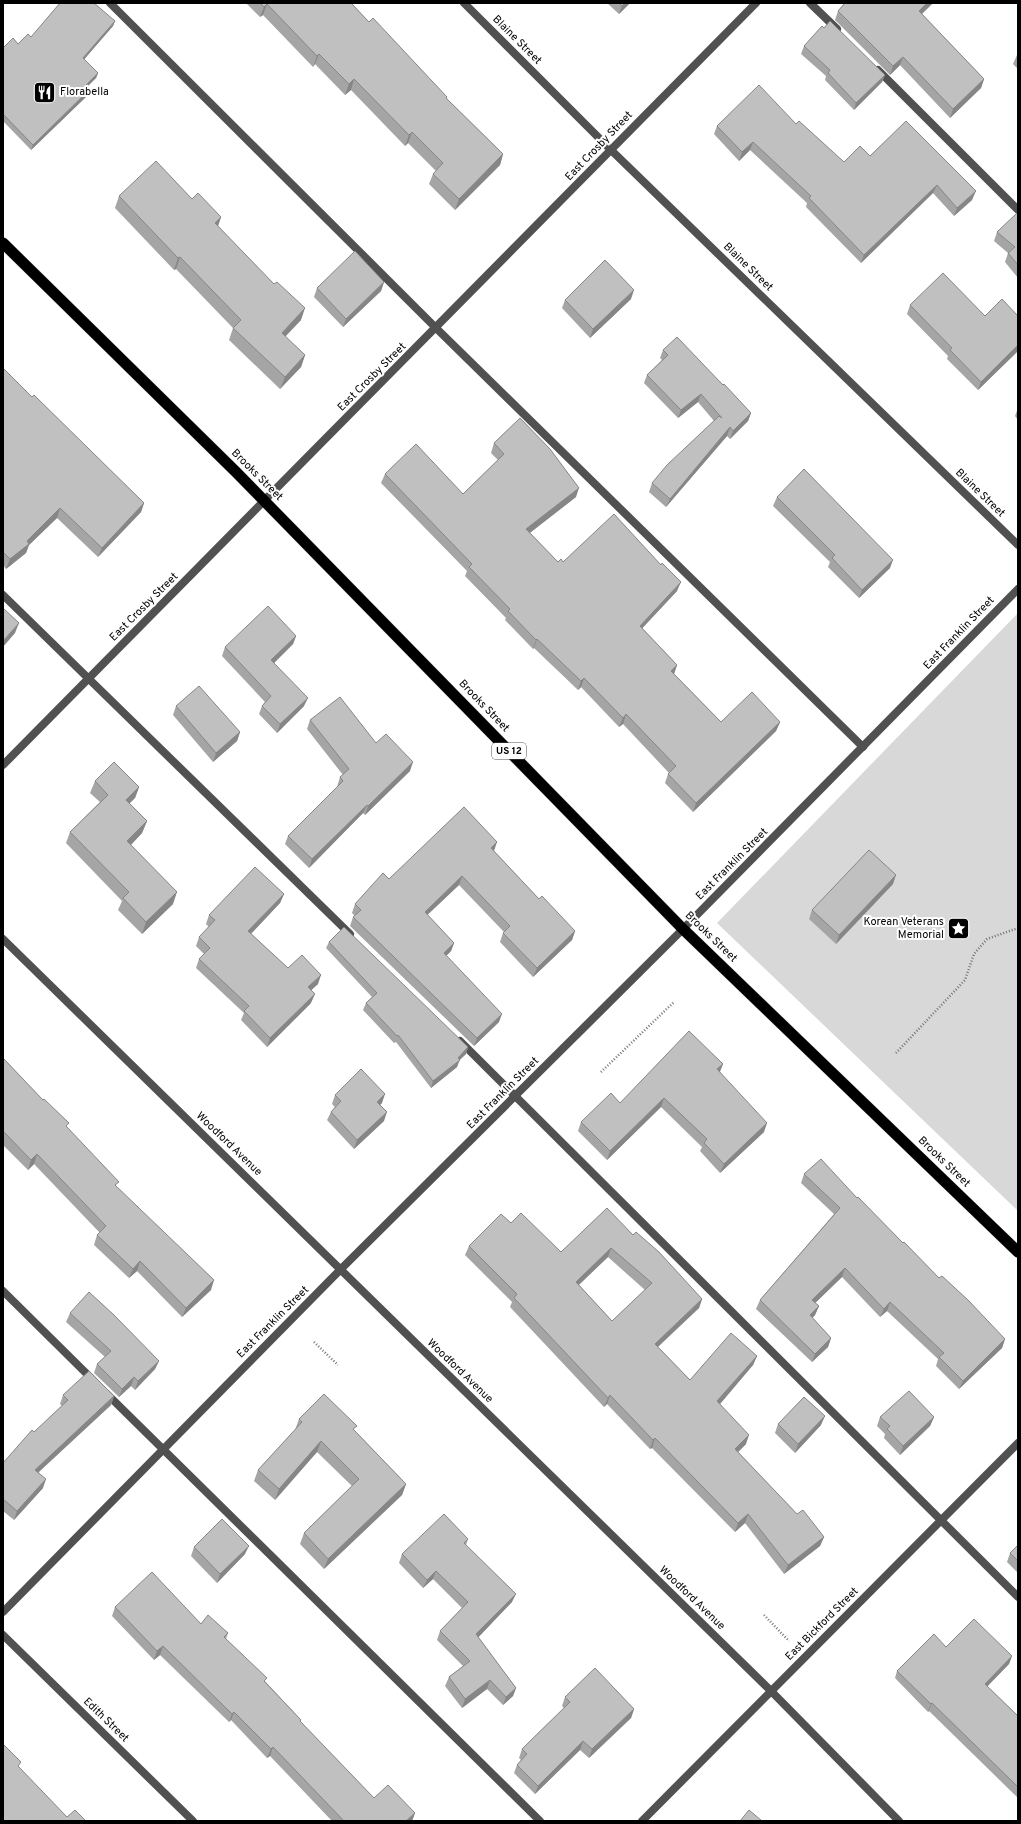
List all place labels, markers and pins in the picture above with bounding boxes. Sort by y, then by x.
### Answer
restaurant icon: Florabella [31,79,57,105]
place label: Florabella [60,85,109,99]
place label: Korean Veterans Memorial [863,915,944,942]
place icon: Korean Veterans Memorial [946,915,972,941]

